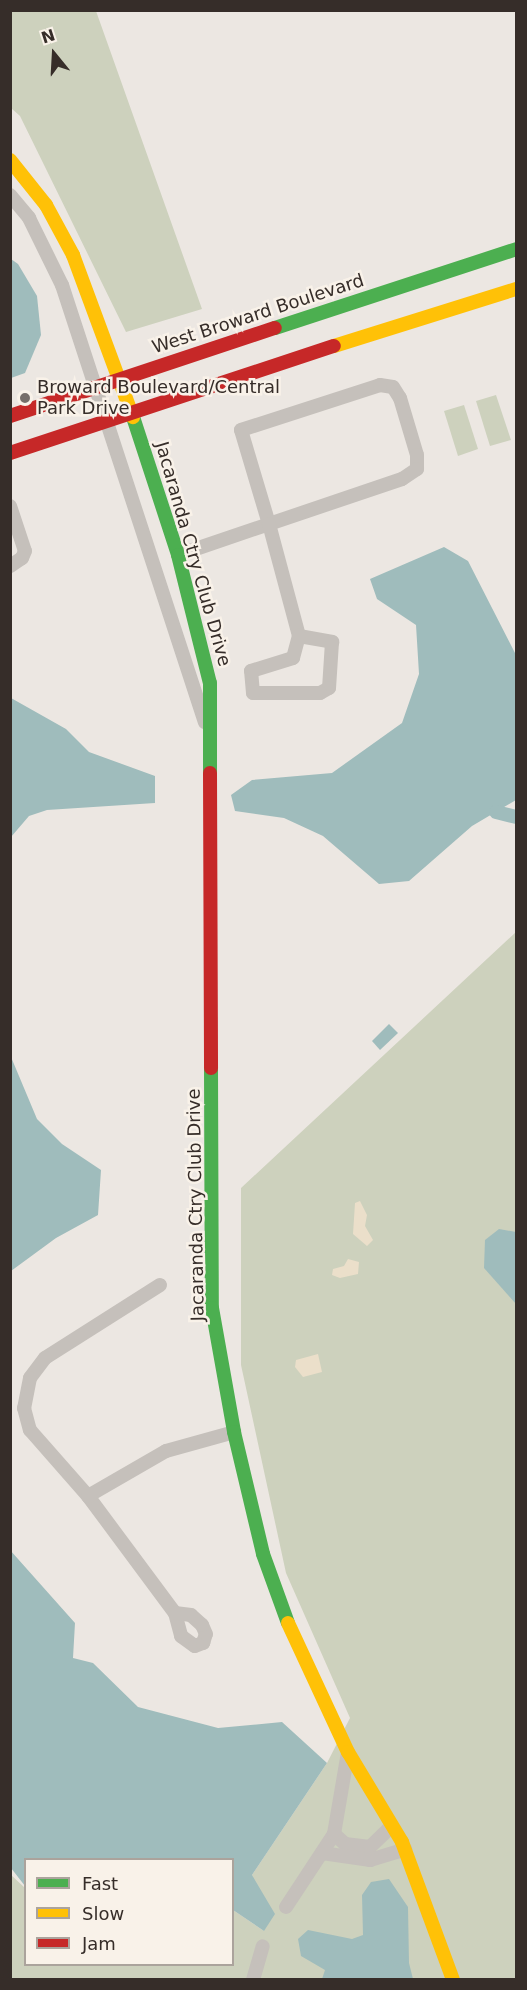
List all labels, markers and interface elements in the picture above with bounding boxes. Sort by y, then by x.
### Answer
north arrow [24,24,84,84]
text: N [39,25,58,48]
street label: West Broward Boulevard [149,270,367,358]
place label: Broward Boulevard/Central Park Drive [37,377,280,420]
marker: Broward Boulevard/Central Park Drive [18,391,32,405]
street label: Jacaranda Ctry Club Drive [151,439,235,669]
street label: Jacaranda Ctry Club Drive [183,1088,209,1322]
legend [24,1858,234,1966]
text: Fast [82,1873,118,1894]
text: Slow [82,1903,124,1924]
text: Jam [82,1933,116,1954]

